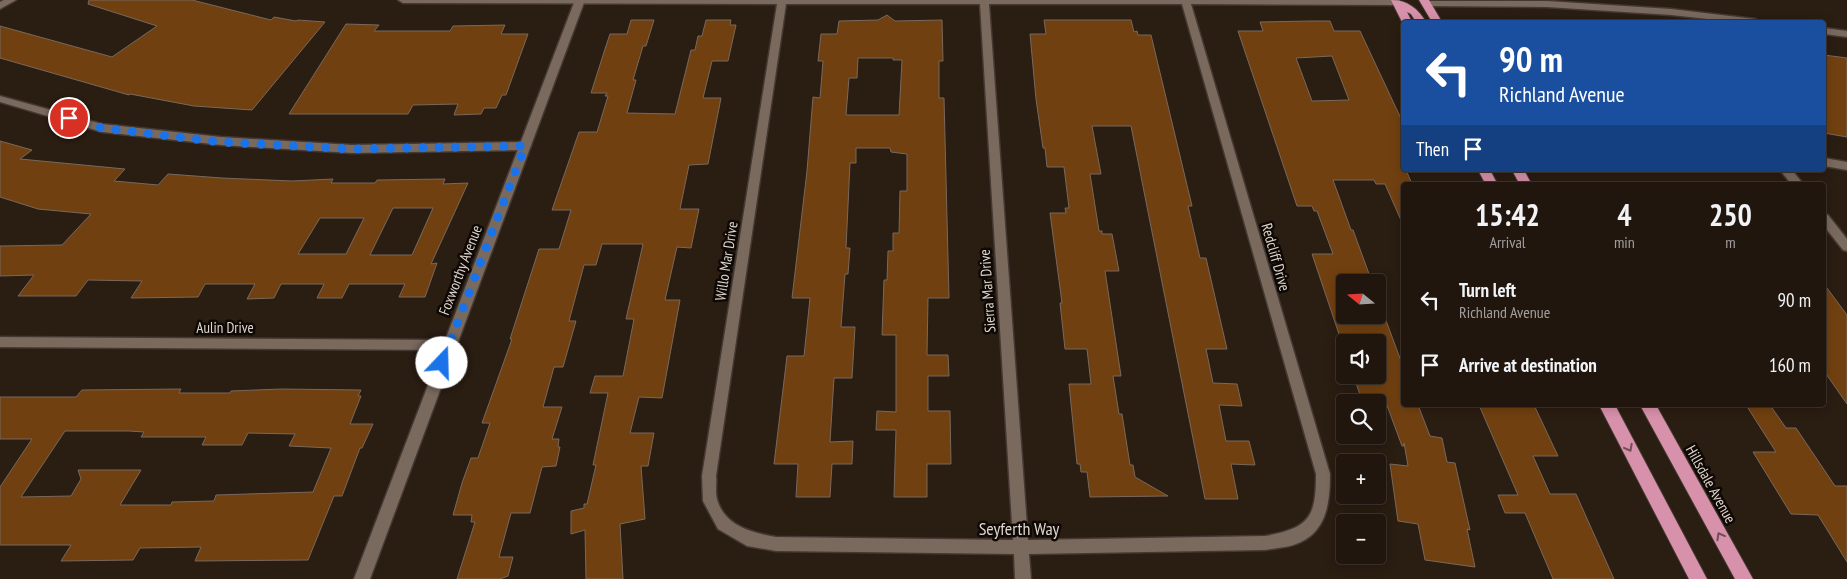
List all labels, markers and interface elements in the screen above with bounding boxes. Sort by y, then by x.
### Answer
text: 90 m [1499,36,1563,82]
icon: left [1416,40,1481,105]
text: Richland Avenue [1499,80,1625,108]
pin [48,97,90,139]
icon: arrive [55,104,83,132]
icon: arrive [1459,135,1487,163]
text: Then [1416,137,1449,161]
text: 15:42 [1475,195,1540,234]
text: 4 [1617,195,1632,234]
text: 250 [1709,195,1752,234]
street label: Willo Mar Drive [710,220,742,302]
street label: Redcliff Drive [1257,221,1295,293]
street label: Foxworthy Avenue [434,222,486,318]
text: Arrival [1489,232,1526,252]
text: min [1614,232,1635,252]
text: m [1725,232,1736,252]
street label: Sierra Mar Drive [975,249,999,333]
north arrow [1336,274,1386,324]
map controls [1336,274,1386,564]
text: Turn left [1459,278,1516,302]
icon: left [1416,286,1444,314]
text: 90 m [1778,288,1811,312]
text: Richland Avenue [1459,302,1550,322]
street label: Aulin Drive [196,318,254,337]
button: sound [1336,334,1386,384]
position arrow [415,336,467,388]
icon: arrive [1416,351,1444,379]
text: Arrive at destination [1459,353,1597,377]
text: 160 m [1769,353,1811,377]
button: search [1336,394,1386,444]
street label: Hillsdale Avenue [1682,442,1740,526]
one-way arrow [1623,443,1633,452]
button: + [1336,454,1386,504]
button: − [1336,514,1386,564]
street label: Seyferth Way [979,517,1060,540]
one-way arrow [1717,533,1727,542]

